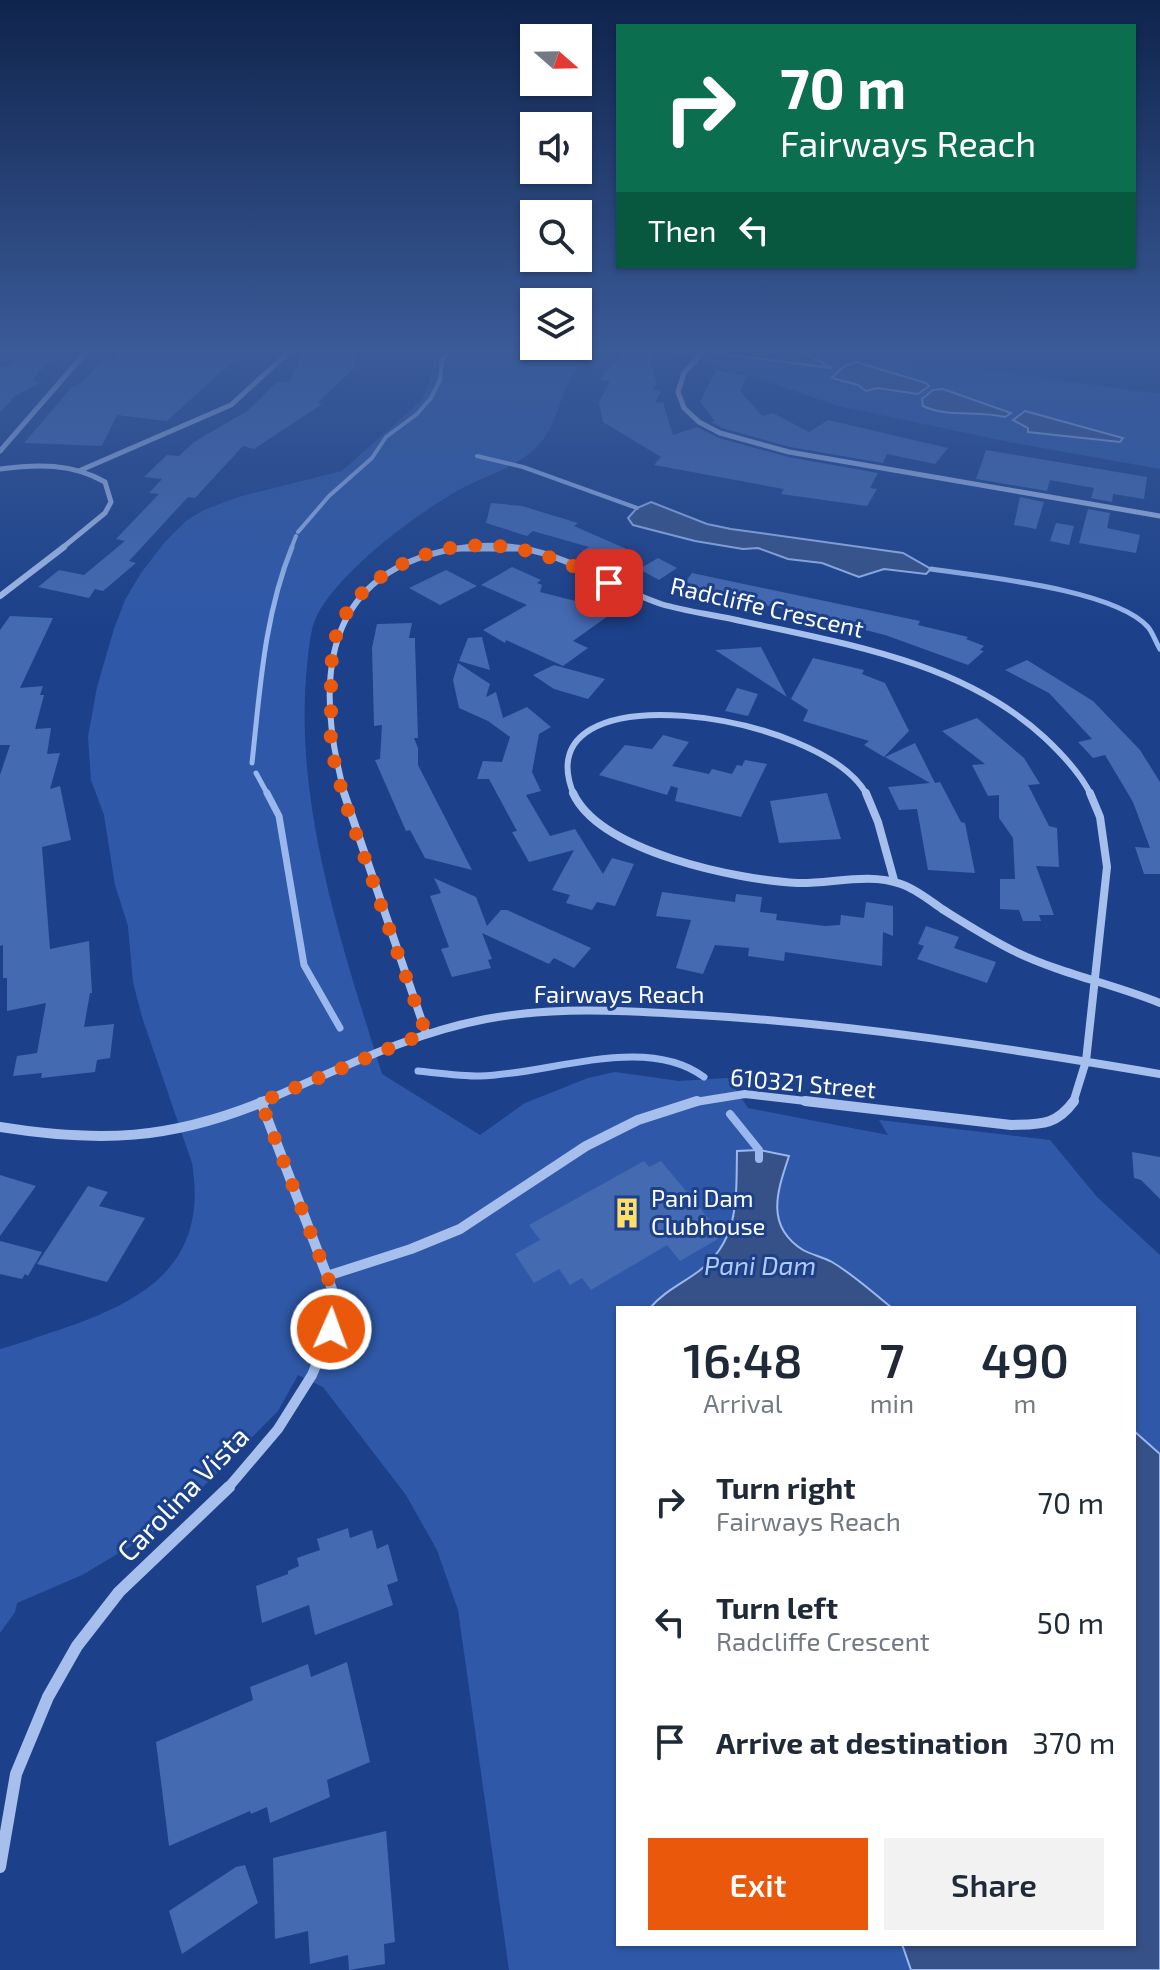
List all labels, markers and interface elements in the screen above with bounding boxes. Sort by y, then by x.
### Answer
north arrow [520,24,592,96]
map controls [520,24,592,360]
text: 70 m [780,53,906,120]
icon: right [648,56,752,160]
button: sound [520,112,592,184]
text: Fairways Reach [780,121,1036,164]
button: search [520,200,592,272]
icon: left [732,208,776,252]
text: Then [648,212,716,248]
button: layers [520,288,592,360]
pin [575,549,643,617]
icon: arrive [587,561,631,605]
street label: Radcliffe Crescent [668,570,867,643]
street label: Fairways Reach [534,979,704,1008]
street label: 610321 Street [729,1062,877,1103]
place label: Pani Dam Clubhouse [651,1183,766,1240]
building icon: Pani Dam Clubhouse [610,1196,644,1230]
water label: Pani Dam [704,1249,816,1280]
position arrow [289,1287,373,1371]
text: 16:48 [683,1330,803,1388]
text: 7 [879,1330,904,1388]
text: 490 [981,1330,1069,1388]
text: Arrival [703,1387,782,1418]
text: min [870,1387,914,1418]
text: m [1014,1387,1036,1418]
street label: Carolina Vista [109,1419,255,1568]
text: Turn right [716,1469,856,1505]
icon: right [648,1480,692,1524]
text: 70 m [1038,1484,1104,1520]
text: Fairways Reach [716,1505,901,1536]
text: Turn left [716,1589,838,1625]
icon: left [648,1600,692,1644]
text: 50 m [1037,1604,1104,1640]
text: Radcliffe Crescent [716,1625,930,1656]
icon: arrive [648,1720,692,1764]
text: Arrive at destination [716,1724,1008,1760]
text: 370 m [1032,1724,1115,1760]
button: Exit [648,1838,868,1930]
button: Share [884,1838,1104,1930]

